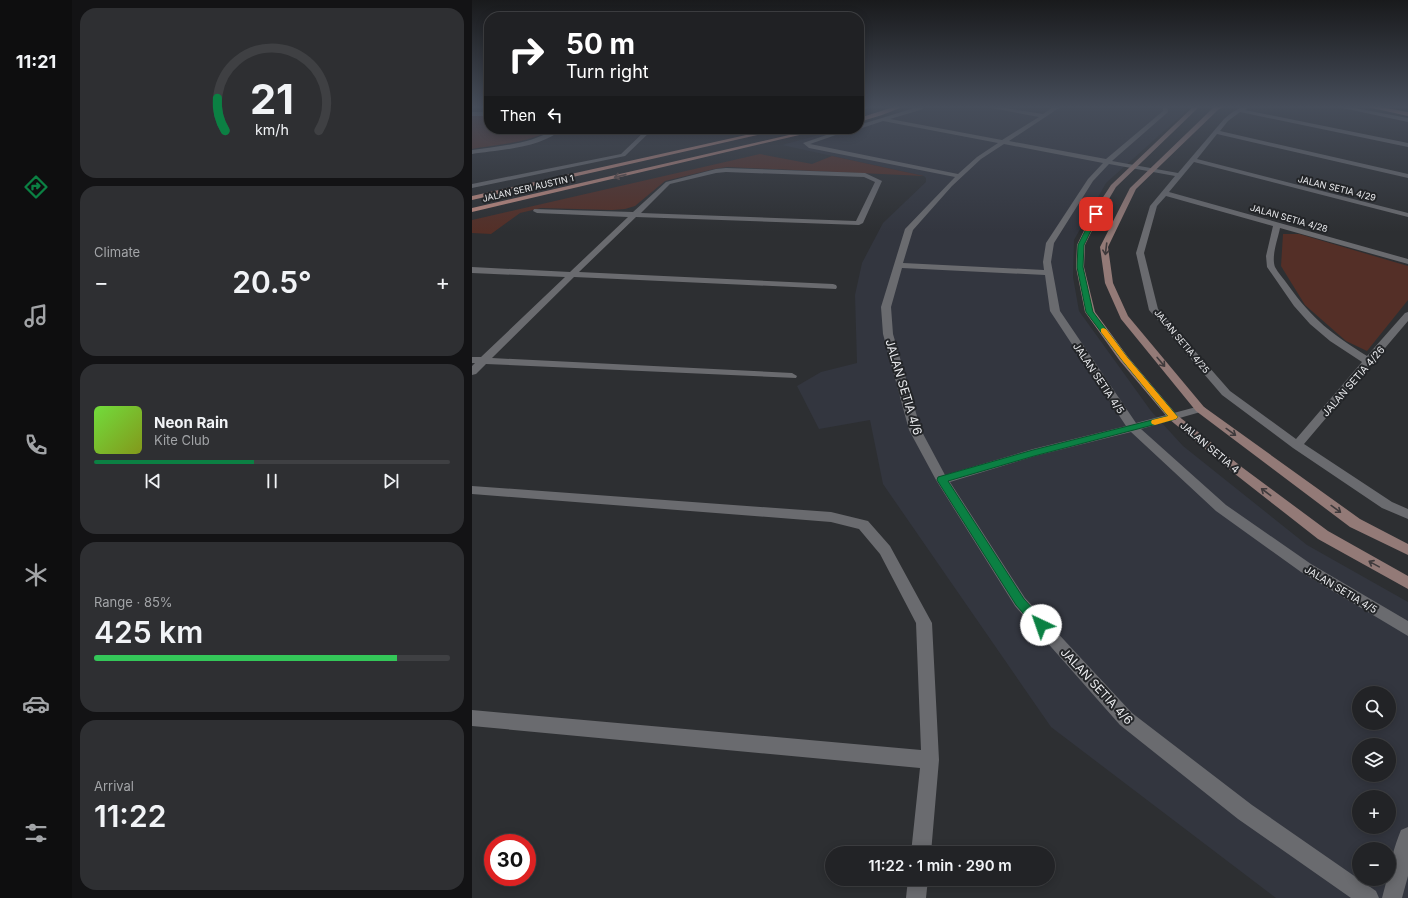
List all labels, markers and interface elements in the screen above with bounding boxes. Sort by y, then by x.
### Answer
text: 50 m [566,27,635,61]
icon: right [500,28,552,80]
text: 11:21 [16,51,56,72]
text: Turn right [566,61,649,82]
text: 21 [250,74,294,124]
icon: left [544,104,566,126]
text: Then [500,106,536,125]
text: km/h [255,121,289,138]
street label: JALAN SERI AUSTIN 1 [481,172,575,204]
icon: directions [22,173,50,201]
one-way arrow [614,173,627,181]
street label: JALAN SETIA 4/29 [1297,173,1378,203]
pin [1079,197,1113,231]
street label: JALAN SETIA 4/28 [1249,202,1329,234]
icon: arrive [1085,203,1107,225]
one-way arrow [1102,242,1110,255]
text: Climate [94,244,140,260]
text: 20.5° [232,264,312,300]
text: − [94,269,109,295]
text: + [435,269,450,295]
icon: music [22,302,50,330]
street label: JALAN SETIA 4/25 [1152,307,1212,375]
street label: JALAN SETIA 4/6 [882,337,926,437]
street label: JALAN SETIA 4/5 [1071,340,1127,416]
street label: JALAN SETIA 4/26 [1319,343,1387,419]
one-way arrow [1156,357,1165,368]
text: Neon Rain [154,413,228,432]
street label: JALAN SETIA 4 [1178,419,1242,475]
one-way arrow [1226,428,1237,436]
icon: phone [22,431,50,459]
text: Kite Club [154,432,210,448]
icon: previous [142,470,164,492]
icon: pause [261,470,283,492]
icon: next [380,470,402,492]
one-way arrow [1261,488,1272,496]
one-way arrow [1330,505,1341,513]
one-way arrow [1368,559,1380,567]
icon: climate [22,561,50,589]
street label: JALAN SETIA 4/5 [1302,563,1380,615]
text: Range · 85% [94,594,173,610]
position arrow [1020,604,1062,646]
text: 425 km [94,614,203,650]
street label: JALAN SETIA 4/6 [1058,645,1136,727]
map controls [1352,686,1396,886]
button: search [1352,686,1396,730]
icon: car [22,690,50,718]
button: layers [1352,738,1396,782]
text: Arrival [94,778,134,794]
button: + [1352,790,1396,834]
text: 11:22 [94,798,166,834]
icon: filters [22,819,50,847]
speed limit sign: 30 [484,834,536,886]
button: − [1352,842,1396,886]
text: 11:22 · 1 min · 290 m [868,856,1012,875]

